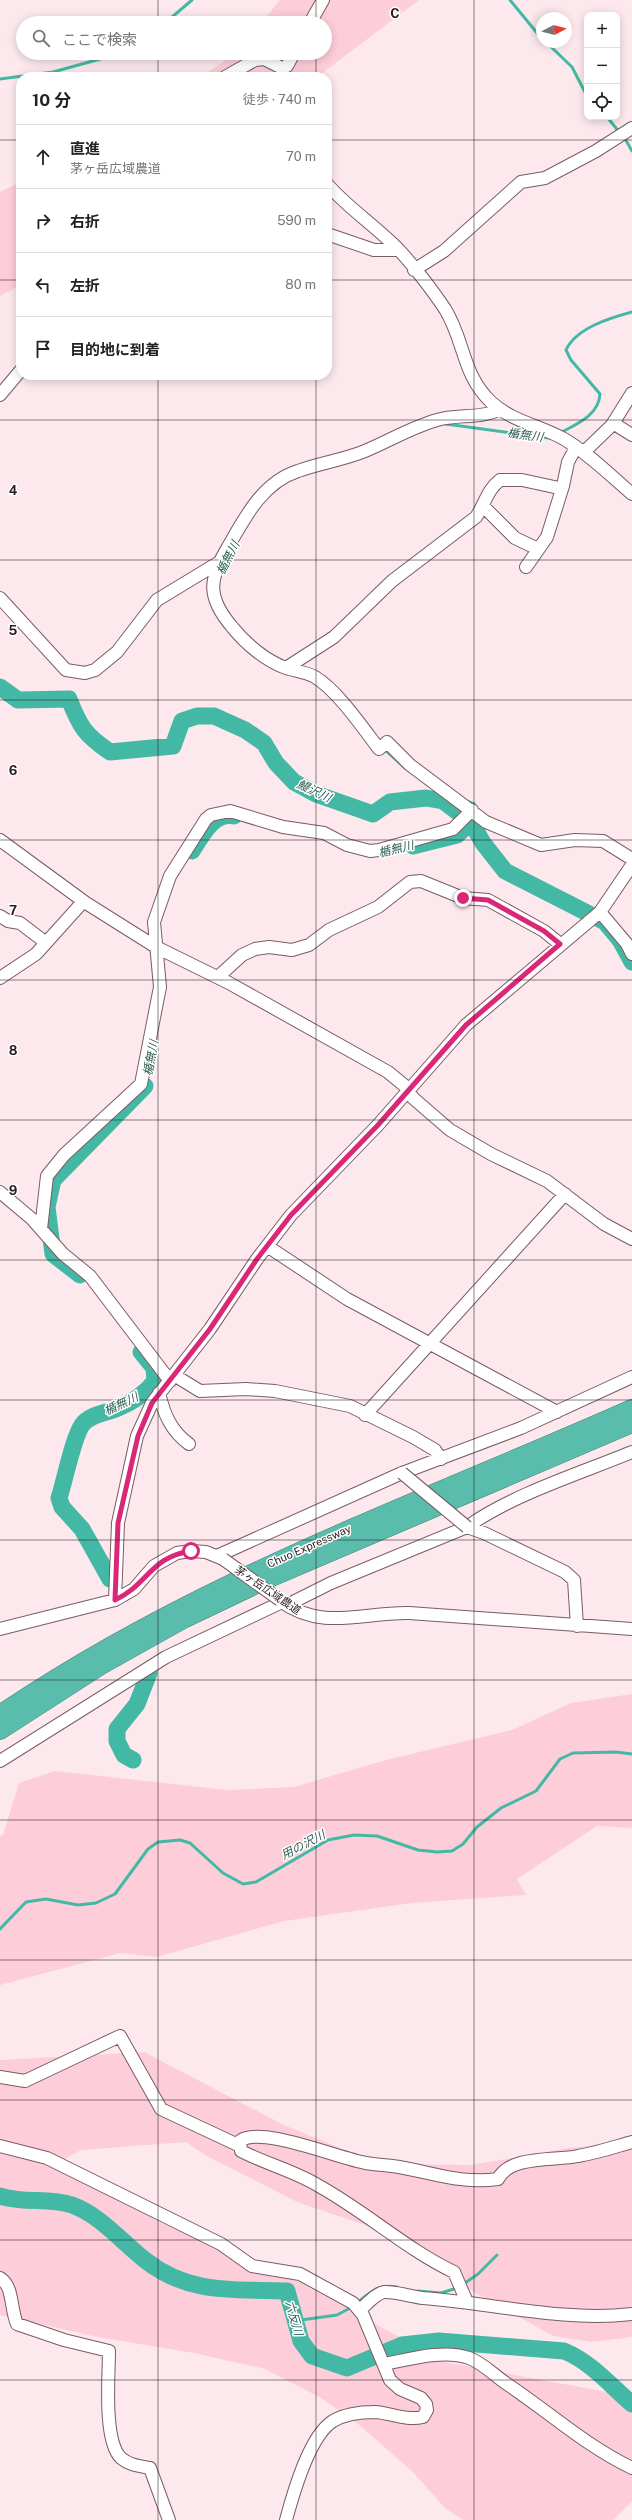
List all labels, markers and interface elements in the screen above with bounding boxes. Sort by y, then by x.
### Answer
text: C [390,6,400,21]
north arrow [536,12,572,48]
map controls [584,12,620,120]
button: + [584,12,620,48]
search box [16,16,332,60]
icon: search [30,27,52,49]
text: ここで検索 [62,31,137,48]
button: − [584,48,620,84]
button: locate [584,84,620,120]
text: 10 分 [32,90,71,110]
text: 徒歩 · 740 m [243,92,316,107]
text: 直進 [70,140,100,157]
icon: ahead [32,146,54,168]
text: 70 m [286,149,316,164]
text: 茅ヶ岳広域農道 [70,161,161,176]
icon: right [32,210,54,232]
text: 右折 [70,213,100,230]
text: 590 m [277,213,316,228]
icon: left [32,274,54,296]
text: 左折 [70,277,100,294]
text: 80 m [285,277,316,292]
icon: arrive [32,338,54,360]
text: 目的地に到着 [70,341,160,358]
water label: 楯無川 [506,426,546,445]
text: 4 [9,483,18,498]
water label: 楯無川 [214,537,243,577]
text: 5 [9,623,18,638]
text: 6 [9,763,18,778]
water label: 鰻沢川 [295,777,335,806]
water label: 楯無川 [377,837,417,860]
route end [454,889,472,907]
text: 7 [9,903,17,918]
water label: 楯無川 [141,1037,162,1077]
text: 8 [9,1043,18,1058]
text: 9 [9,1183,17,1198]
water label: 楯無川 [102,1389,142,1418]
street label: Chuo Expressway [265,1522,353,1570]
route start [182,1542,200,1560]
street label: 茅ヶ岳広域農道 [233,1563,303,1617]
water label: 用の沢川 [279,1827,329,1862]
water label: 六反川 [282,2299,306,2339]

